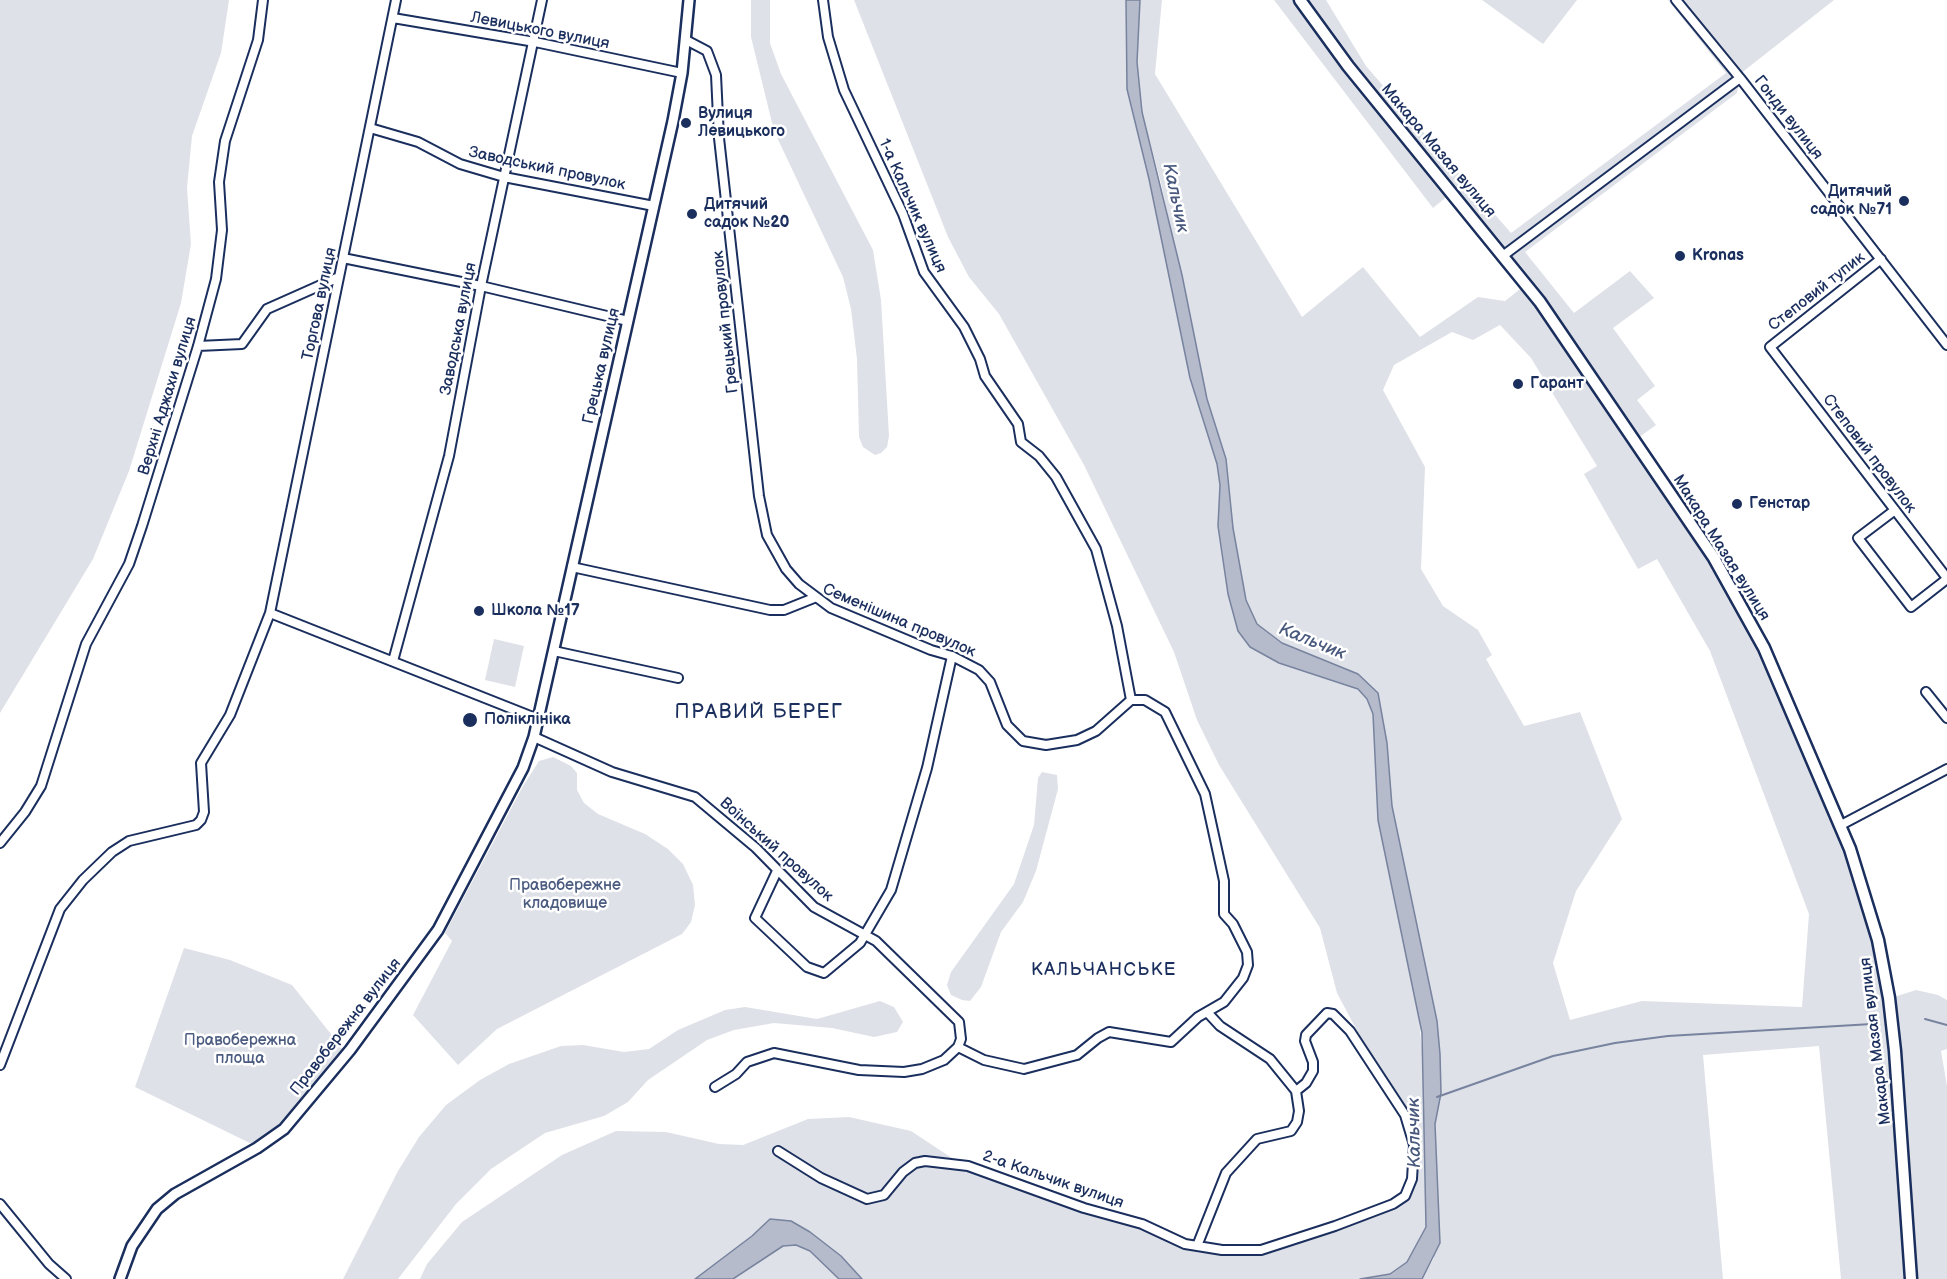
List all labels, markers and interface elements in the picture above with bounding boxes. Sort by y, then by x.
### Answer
street label: Левицького вулиця [469,8,611,54]
street label: Гонди вулиця [1749,72,1827,164]
street label: Макара Мазая вулиця [1376,80,1500,222]
place label: Вулиця Левицького [698,104,785,142]
marker: Вулиця Левицького [679,116,693,130]
street label: 1-а Кальчик вулиця [874,136,950,276]
street label: Заводський провулок [467,143,627,195]
water label: Кальчик [1157,161,1193,235]
place label: Дитячий садок №71 [1810,182,1892,220]
marker: Дитячий садок №71 [1897,194,1911,208]
place label: Дитячий садок №20 [704,195,790,233]
marker: Дитячий садок №20 [685,207,699,221]
street label: Торгова вулиця [299,246,341,362]
place label: Kronas [1692,246,1744,266]
street label: Степовий тупик [1765,248,1869,336]
marker: Kronas [1673,249,1687,263]
street label: Грецький провулок [709,250,743,394]
street label: Заводська вулиця [437,261,481,397]
street label: Грецька вулиця [579,306,625,426]
street label: Верхні Аджахи вулиця [135,314,201,478]
place label: Гарант [1530,374,1584,394]
marker: Гарант [1511,377,1525,391]
street label: Степовий провулок [1818,391,1920,517]
street label: Макара Мазая вулиця [1668,471,1774,625]
place label: Генстар [1749,494,1810,514]
marker: Генстар [1730,497,1744,511]
street label: Семенішина провулок [819,580,979,662]
place label: Школа №17 [491,601,580,621]
marker: Школа №17 [472,604,486,618]
water label: Кальчик [1275,619,1349,665]
district label: ПРАВИЙ БЕРЕГ [675,701,843,725]
place label: Поліклініка [484,710,571,730]
marker: Поліклініка [461,711,479,729]
street label: Воїнський провулок [715,794,837,906]
park label: Правобережне кладовище [509,876,621,914]
street label: Правобережна вулиця [286,955,406,1099]
street label: Макара Мазая вулиця [1856,956,1896,1126]
district label: КАЛЬЧАНСЬКЕ [1031,959,1177,981]
park label: Правобережна площа [184,1031,296,1069]
water label: Кальчик [1404,1098,1426,1168]
street label: 2-а Кальчик вулиця [980,1147,1126,1213]

